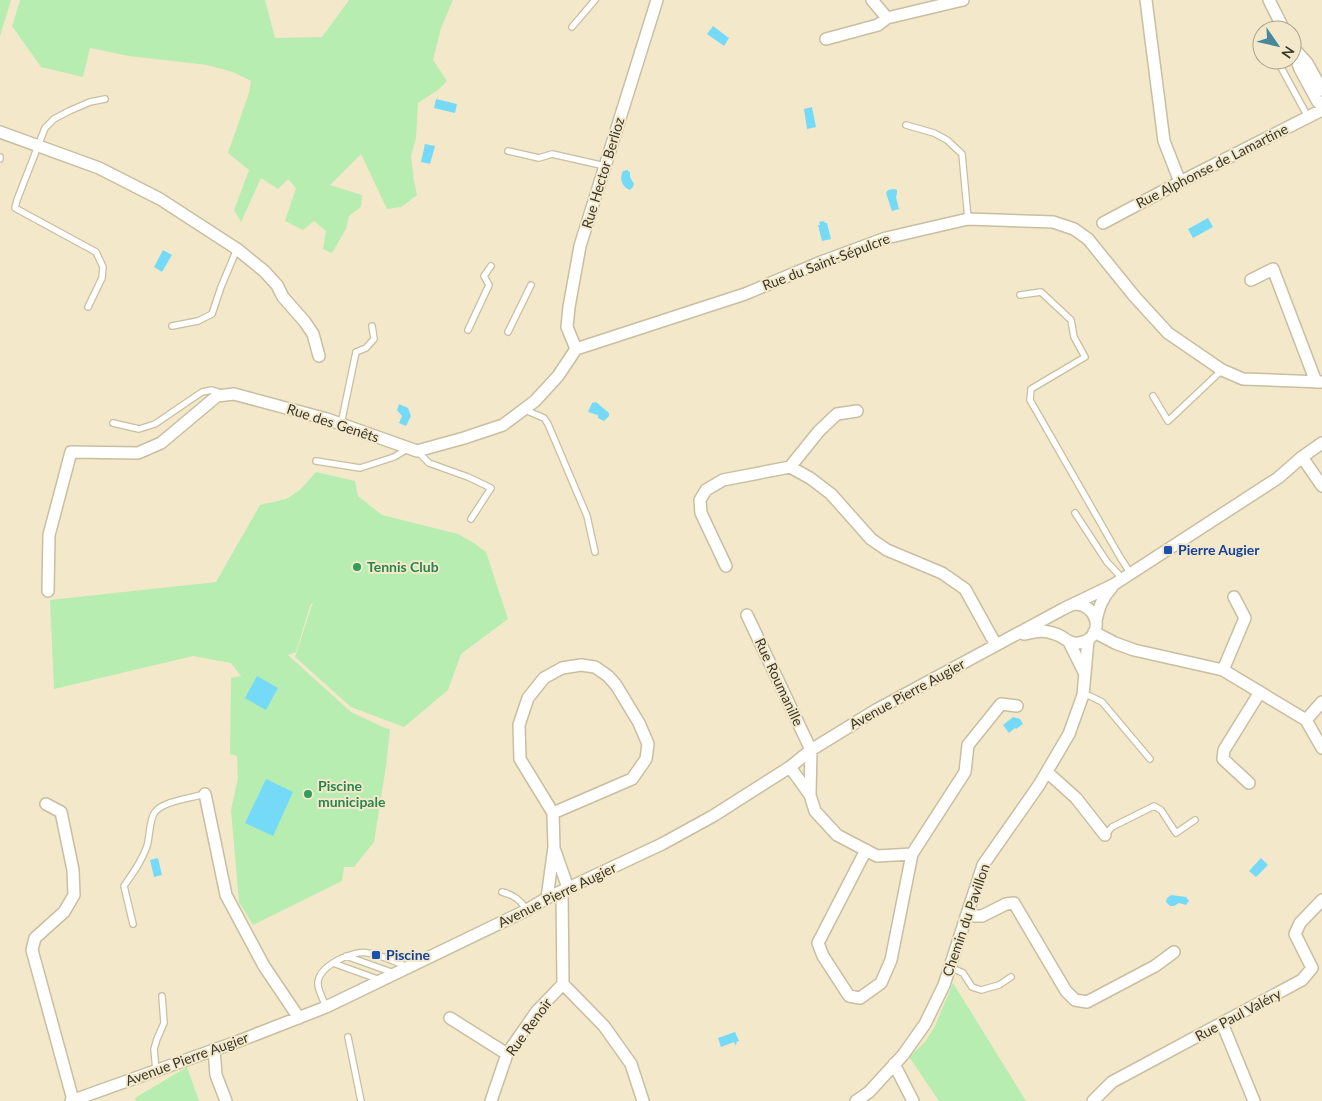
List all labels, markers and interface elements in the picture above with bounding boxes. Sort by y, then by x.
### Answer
north arrow [1252,20,1302,70]
text: N [1278,43,1298,62]
street label: Rue Hector Berlioz [578,115,628,230]
street label: Rue Alphonse de Lamartine [1133,120,1291,211]
street label: Rue du Saint-Sépulcre [760,229,892,294]
street label: Rue des Genêts [285,400,381,445]
place label: Pierre Augier [1178,541,1260,558]
marker: Pierre Augier [1162,544,1174,556]
place label: Tennis Club [367,558,439,575]
marker: Tennis Club [351,561,363,573]
street label: Rue Roumanille [752,635,807,728]
street label: Avenue Pierre Augier [846,655,968,732]
place label: Piscine municipale [318,777,386,810]
marker: Piscine municipale [302,788,314,800]
street label: Avenue Pierre Augier [495,858,619,931]
street label: Chemin du Pavillon [938,861,993,978]
place label: Piscine [386,946,431,963]
marker: Piscine [370,949,382,961]
street label: Rue Paul Valéry [1192,984,1284,1044]
street label: Rue Renoir [502,995,555,1059]
street label: Avenue Pierre Augier [123,1028,251,1089]

